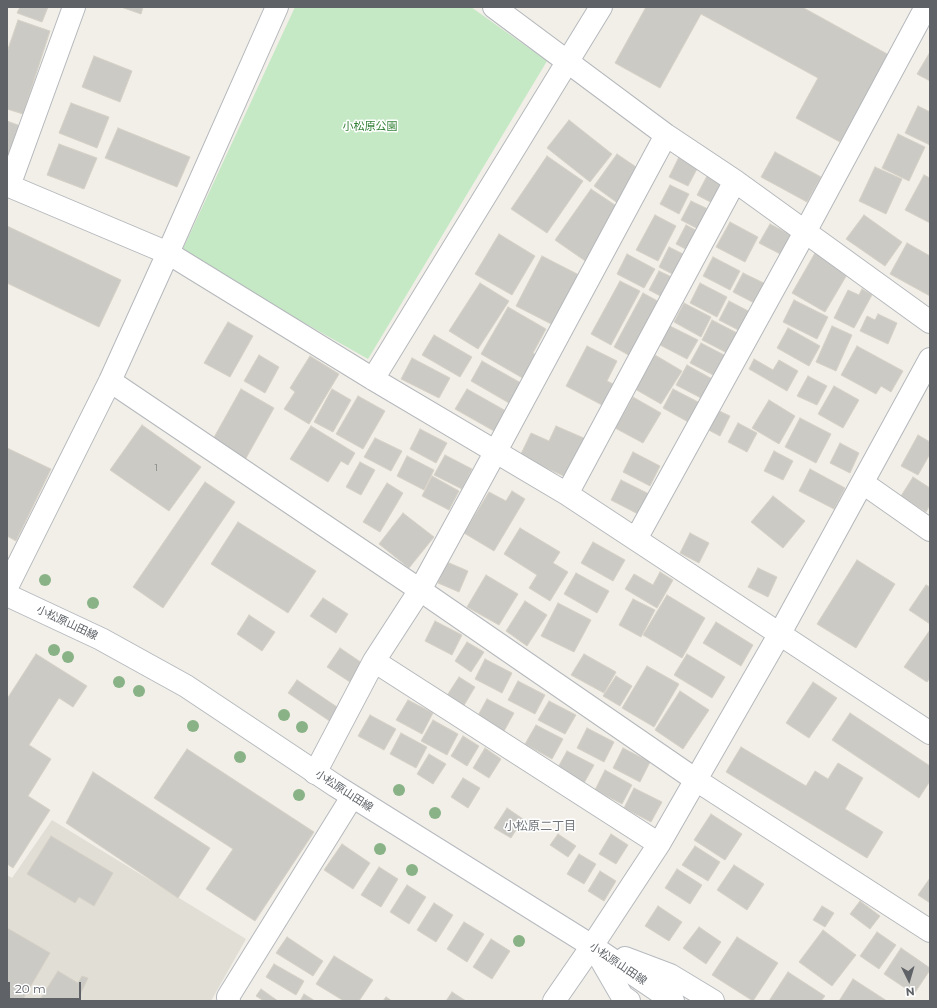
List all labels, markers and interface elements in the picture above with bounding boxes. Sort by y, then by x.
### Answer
park label: 小松原公園 [343,120,397,134]
house number: 1 [154,463,158,473]
street label: 小松原山田線 [34,603,100,643]
street label: 小松原山田線 [313,767,375,815]
district label: 小松原二丁目 [504,819,576,833]
street label: 小松原山田線 [587,940,649,988]
north arrow [889,960,929,1000]
scale bar [10,974,83,1000]
text: 20 m [15,981,46,996]
text: N [905,985,915,999]

